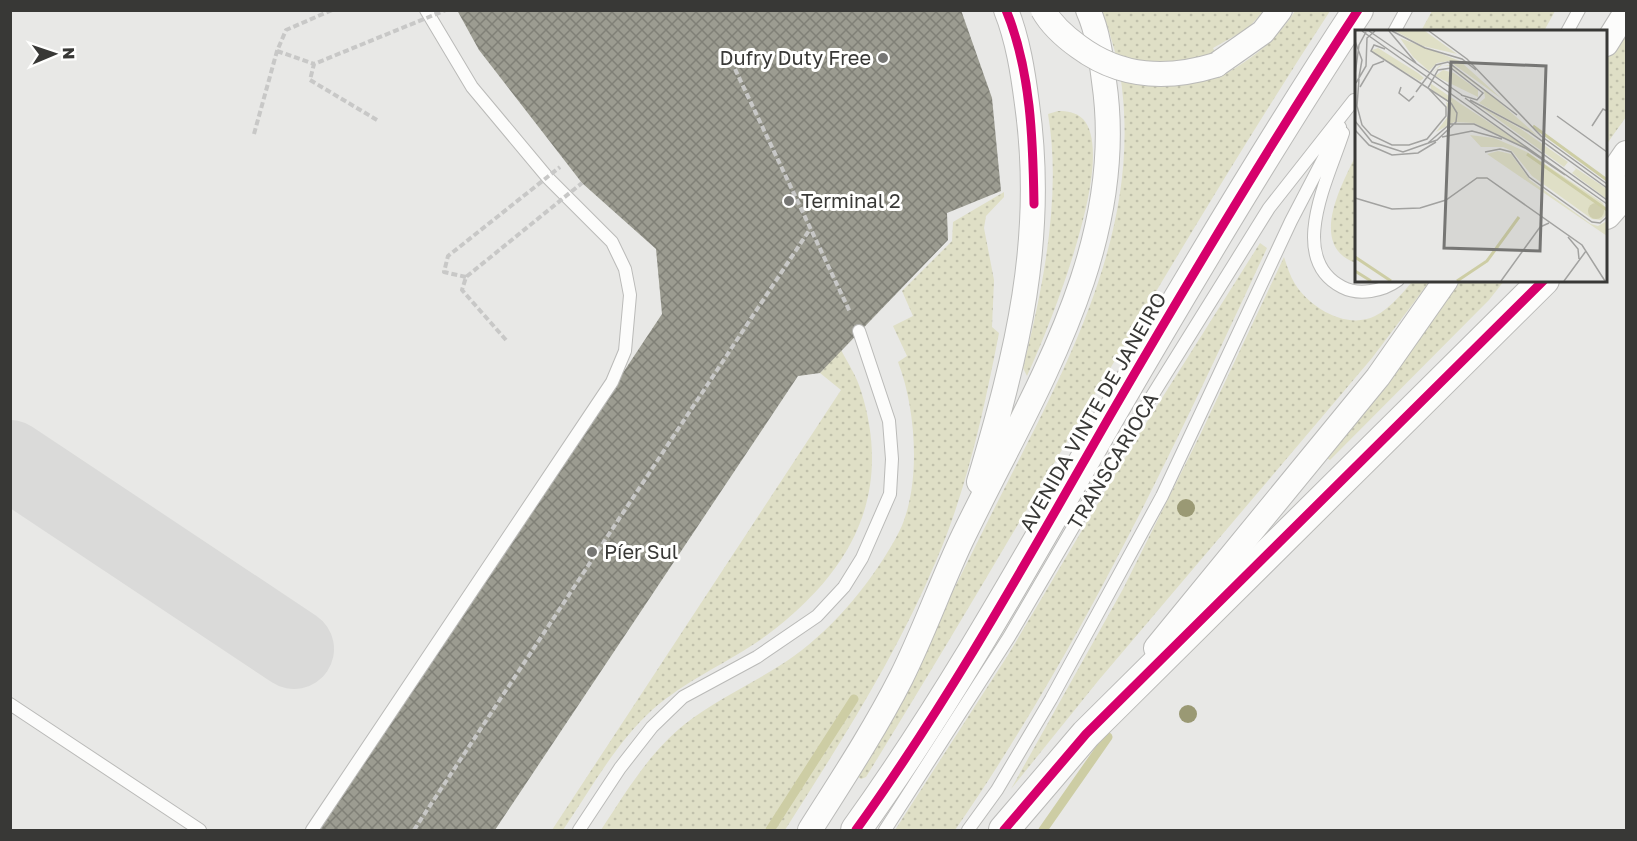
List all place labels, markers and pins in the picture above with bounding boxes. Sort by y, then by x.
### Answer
place label: Dufry Duty Free [720,45,871,69]
marker: Dufry Duty Free [876,51,890,65]
place label: Terminal 2 [801,188,901,212]
marker: Terminal 2 [782,194,796,208]
place label: Píer Sul [604,539,678,563]
marker: Píer Sul [585,545,599,559]

